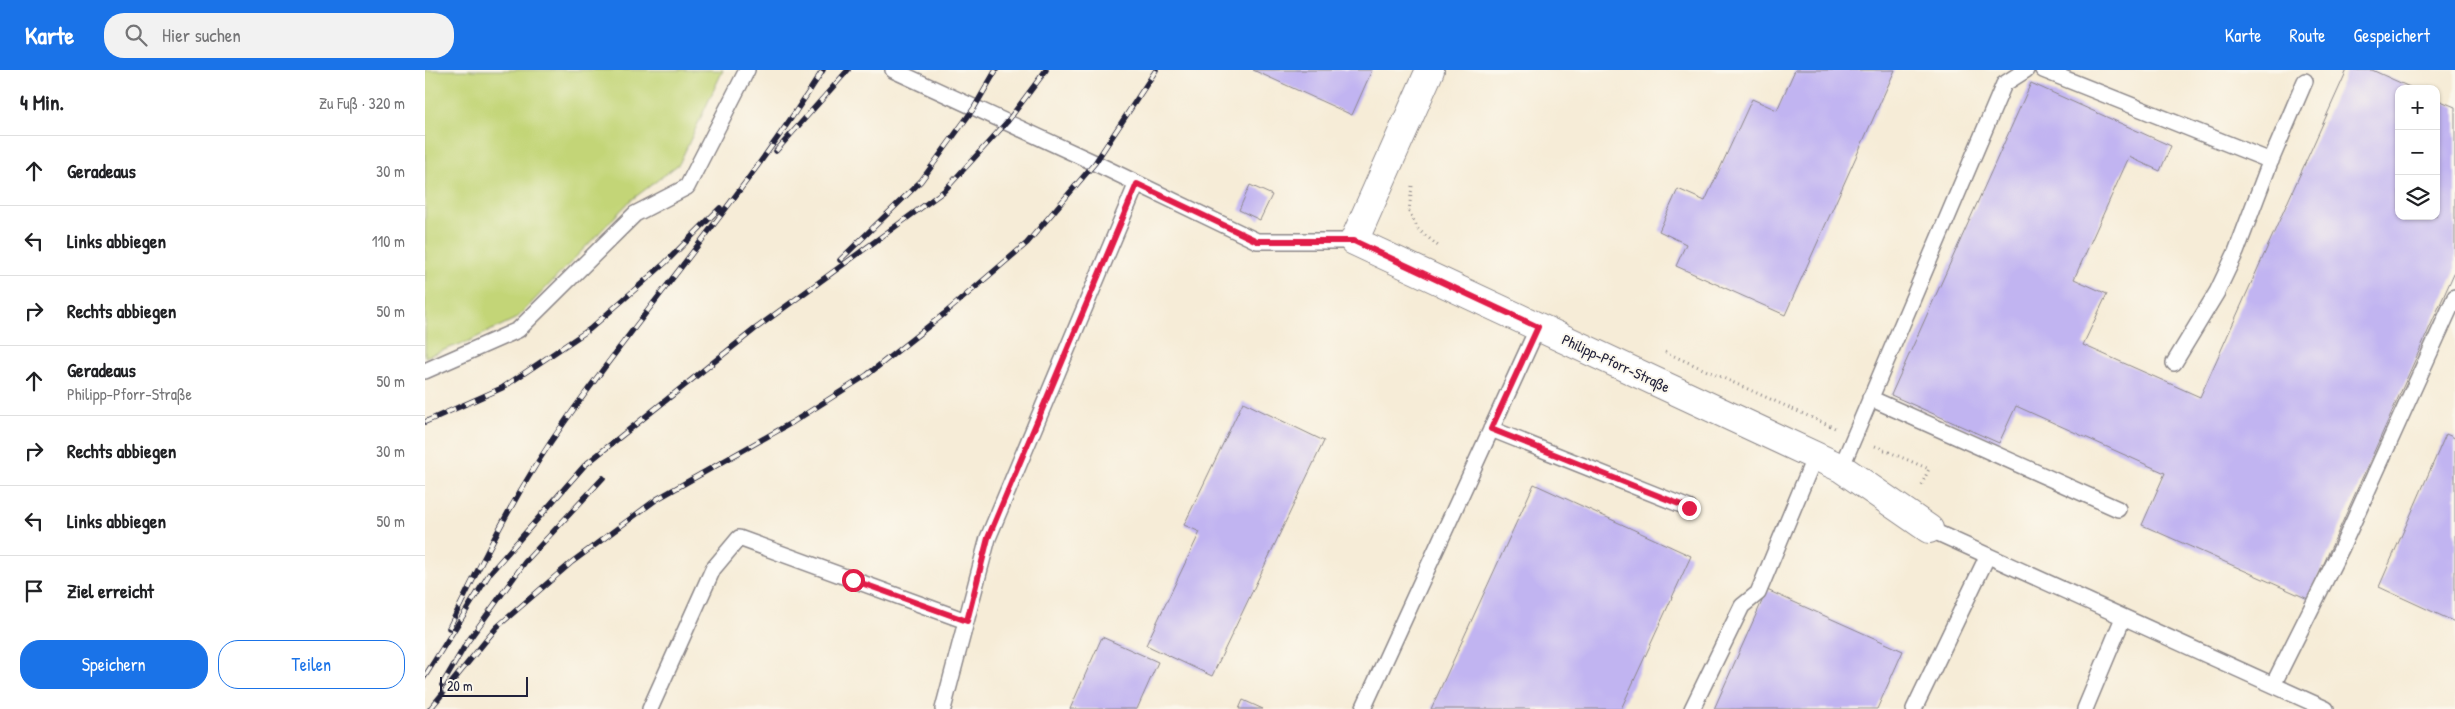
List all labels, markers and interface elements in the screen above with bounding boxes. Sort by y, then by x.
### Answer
search box [104,13,454,58]
text: Karte [25,19,74,51]
icon: search [122,21,150,49]
text: Hier suchen [162,22,241,48]
text: Karte [2225,23,2262,48]
text: Route [2290,23,2326,48]
text: Gespeichert [2354,23,2430,48]
map controls [2395,85,2440,220]
button: + [2395,85,2440,130]
text: 4 Min. [20,88,64,117]
text: Zu Fuß · 320 m [319,92,405,114]
button: − [2395,130,2440,175]
icon: ahead [20,157,48,185]
text: Geradeaus [67,158,136,184]
text: 30 m [376,160,405,182]
button: layers [2395,175,2440,220]
icon: left [20,227,48,255]
text: Links abbiegen [67,228,166,254]
text: 110 m [372,230,405,252]
icon: right [20,297,48,325]
text: Rechts abbiegen [67,298,176,324]
text: 50 m [377,300,405,322]
street label: Philipp-Pforr-Straße [1559,329,1673,397]
text: Geradeaus [67,357,136,383]
icon: ahead [20,367,48,395]
text: 50 m [377,370,405,392]
text: Philipp-Pforr-Straße [67,383,192,405]
icon: right [20,437,48,465]
text: Rechts abbiegen [67,438,176,464]
text: 30 m [376,440,405,462]
route end [1678,497,1701,520]
icon: left [20,507,48,535]
text: Links abbiegen [67,508,166,534]
text: 50 m [377,510,405,532]
route start [842,569,865,592]
icon: arrive [20,577,48,605]
text: Ziel erreicht [67,578,154,604]
button: Speichern [20,640,208,689]
button: Teilen [218,640,405,689]
scale bar [440,674,527,697]
text: 20 m [447,676,473,695]

